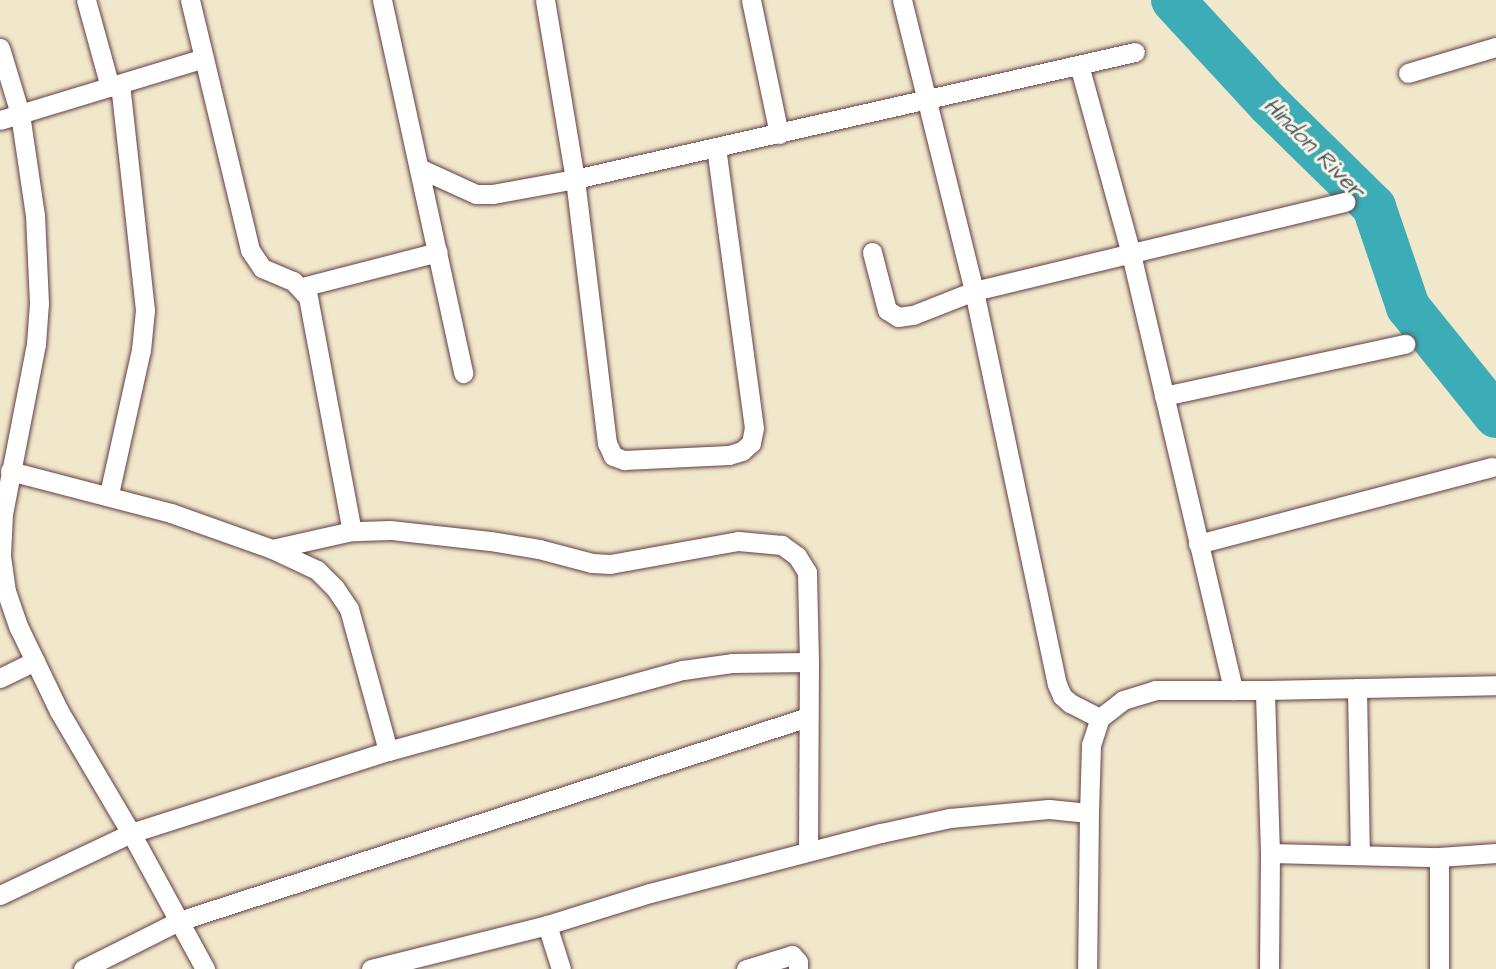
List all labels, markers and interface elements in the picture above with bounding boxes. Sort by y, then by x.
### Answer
water label: Hindon River [1258,92,1370,204]

